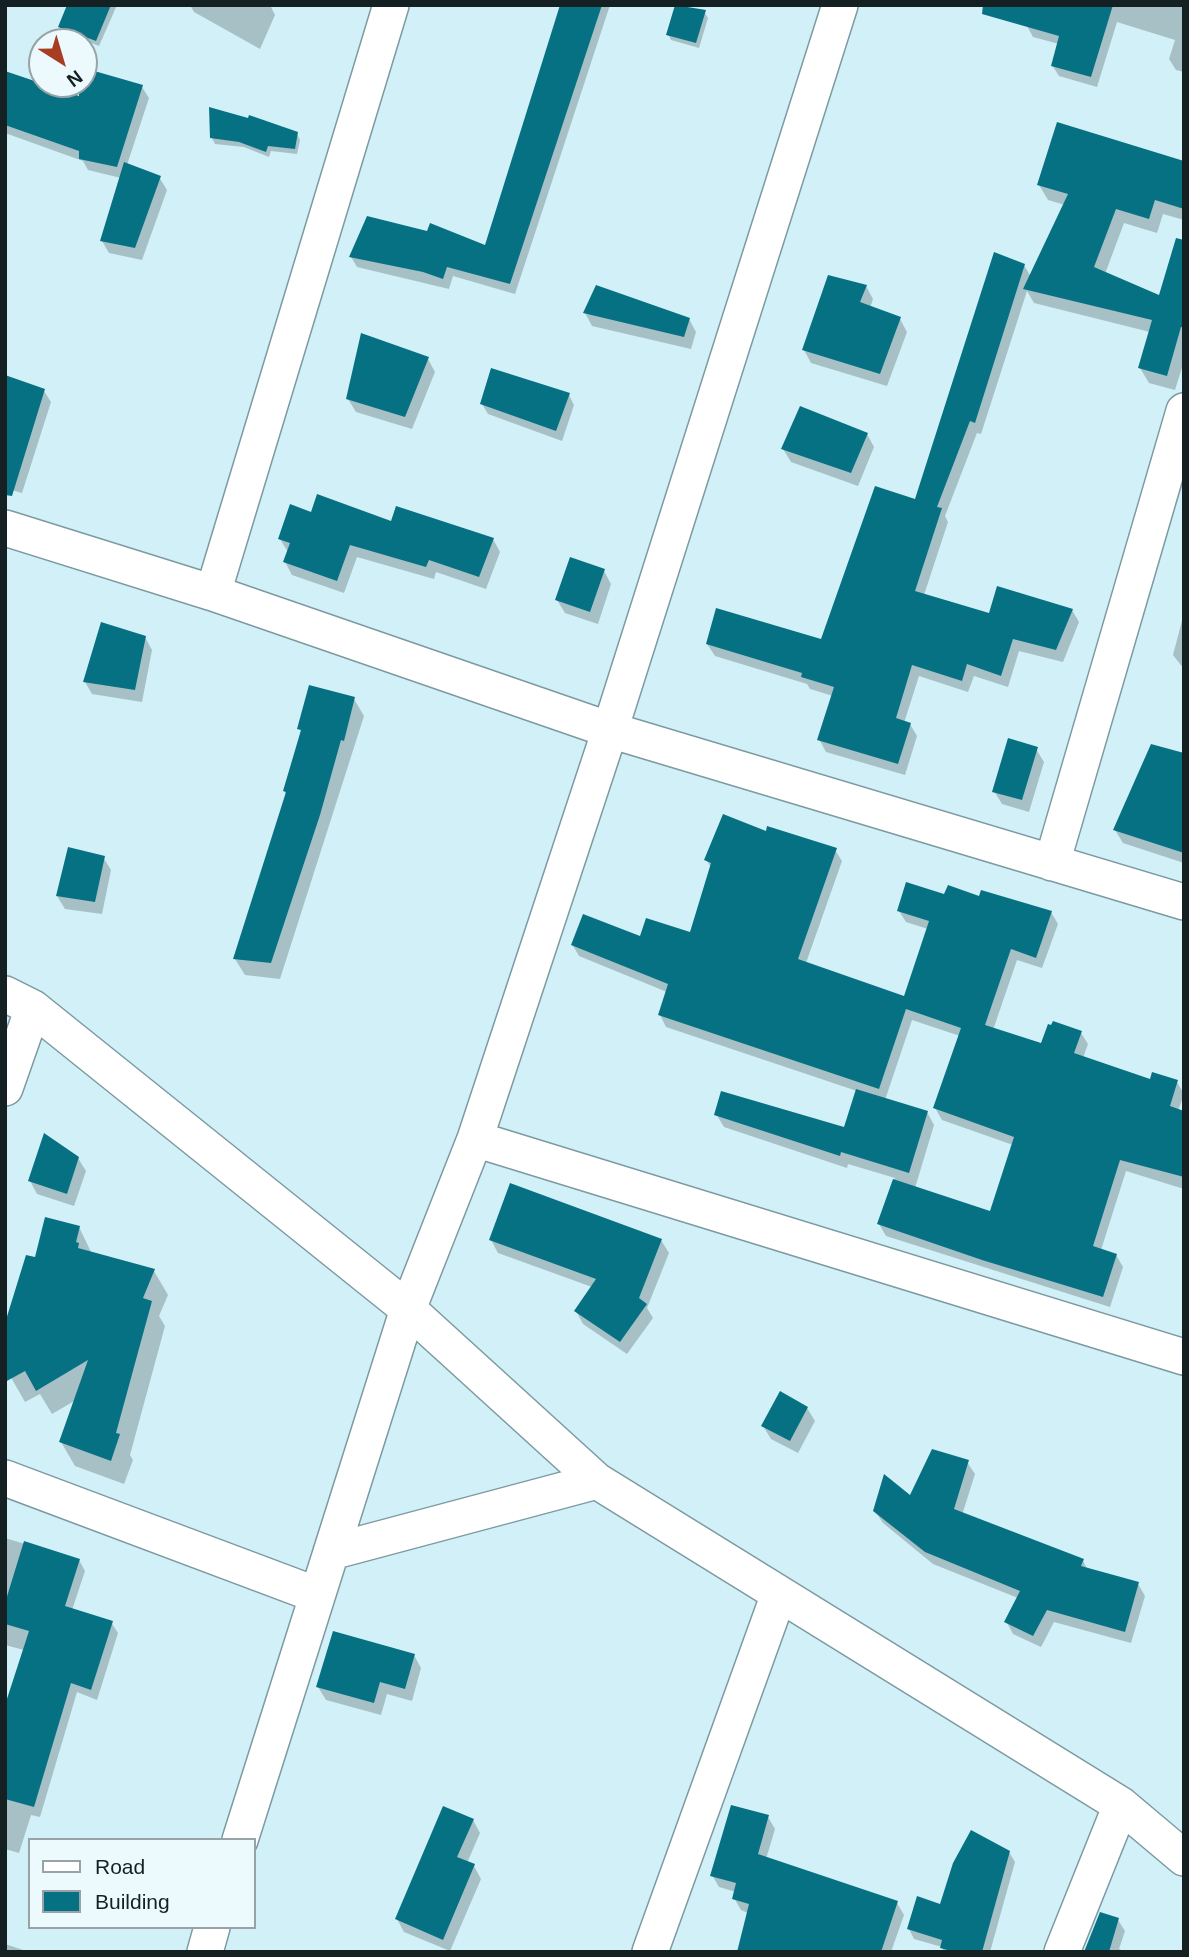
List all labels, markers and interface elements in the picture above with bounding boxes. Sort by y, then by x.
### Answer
north arrow [28,28,98,98]
text: N [63,66,87,91]
legend [28,1838,256,1929]
text: Road [95,1855,145,1878]
text: Building [95,1890,170,1913]

